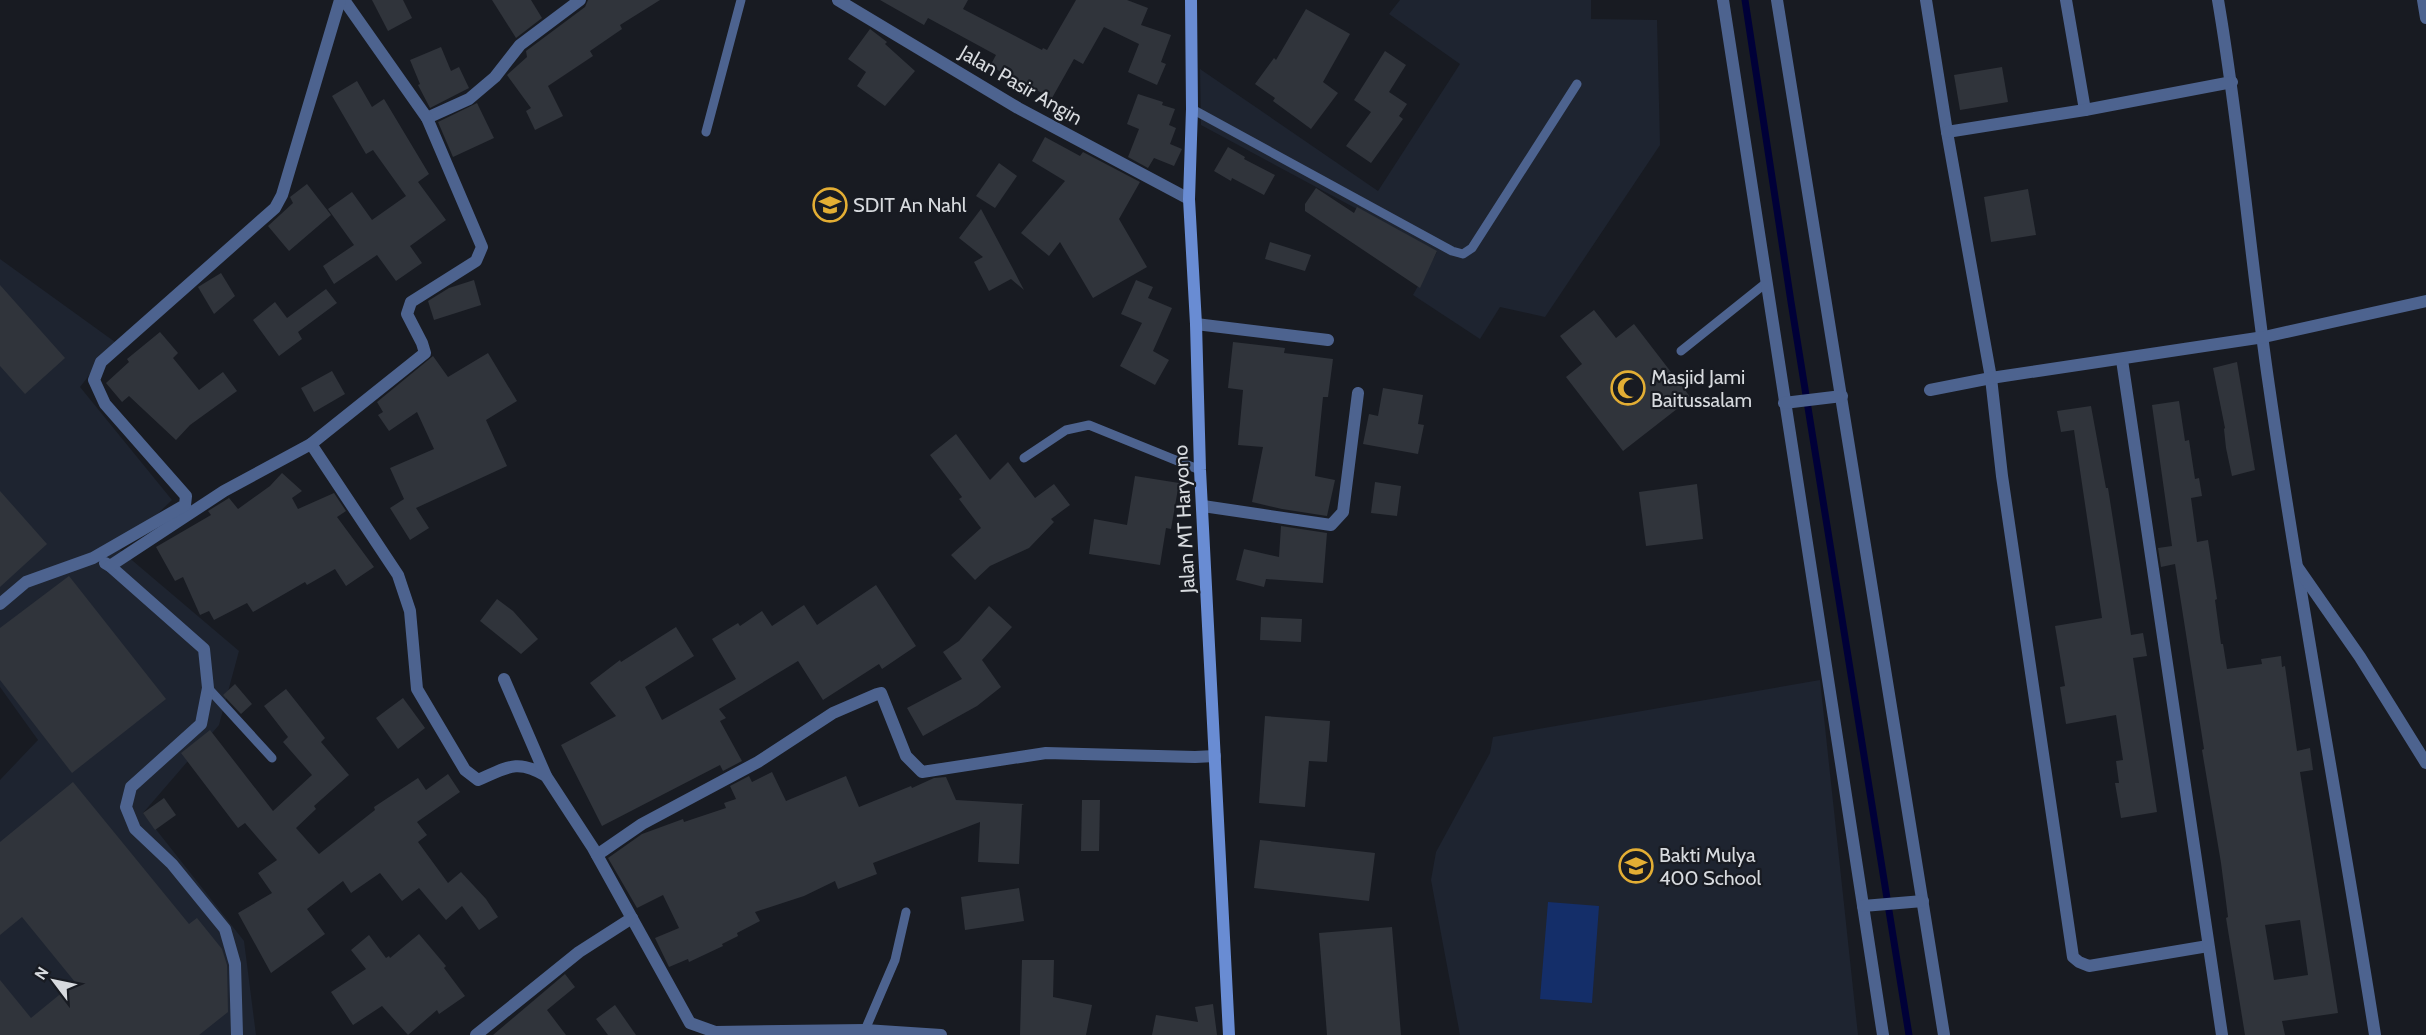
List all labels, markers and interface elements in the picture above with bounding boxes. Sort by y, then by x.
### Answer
street label: Jalan Pasir Angin [954,40,1087,130]
school or university icon: SDIT An Nahl [812,187,848,223]
place label: SDIT An Nahl [853,193,967,217]
place label: Masjid Jami Baitussalam [1651,365,1752,412]
mosque icon: Masjid Jami Baitussalam [1610,370,1646,406]
street label: Jalan MT Haryono [1168,444,1200,595]
place label: Bakti Mulya 400 School [1659,843,1762,890]
school or university icon: Bakti Mulya 400 School [1618,848,1654,884]
north arrow [24,951,84,1011]
text: N [31,963,53,983]

